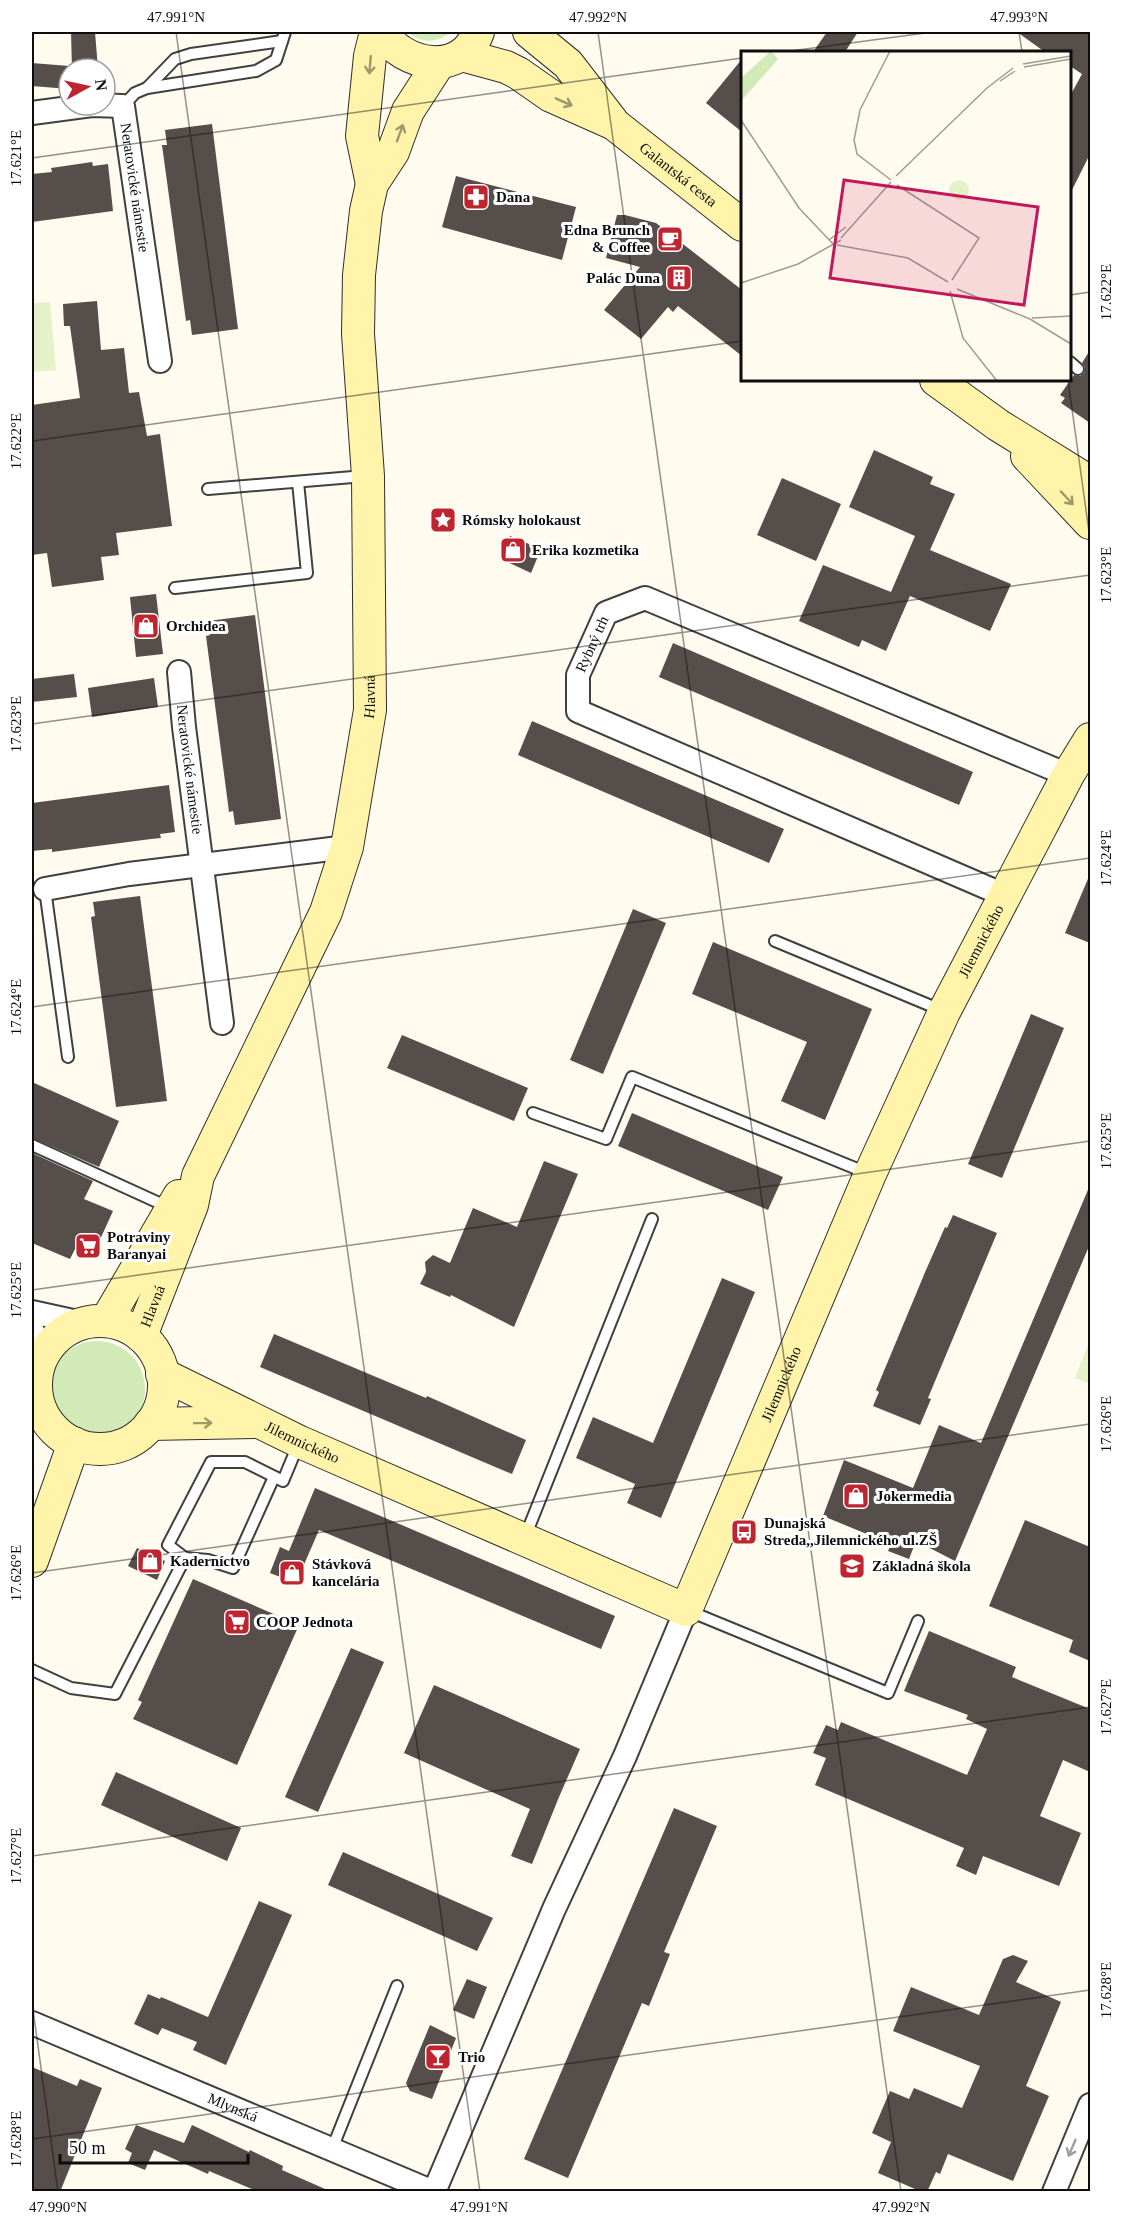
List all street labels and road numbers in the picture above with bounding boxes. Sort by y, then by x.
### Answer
street label: Neratovické námestie [118,122,152,254]
street label: Galantská cesta [636,139,720,210]
street label: Rybný trh [572,613,612,675]
street label: Hlavná [361,675,378,720]
street label: Neratovické námestie [174,704,206,835]
street label: Jilemnického [955,902,1007,980]
street label: Hlavná [137,1283,168,1329]
street label: Jilemnického [758,1344,804,1424]
street label: Jilemnického [262,1418,342,1466]
street label: Mlynská [206,2090,261,2125]

